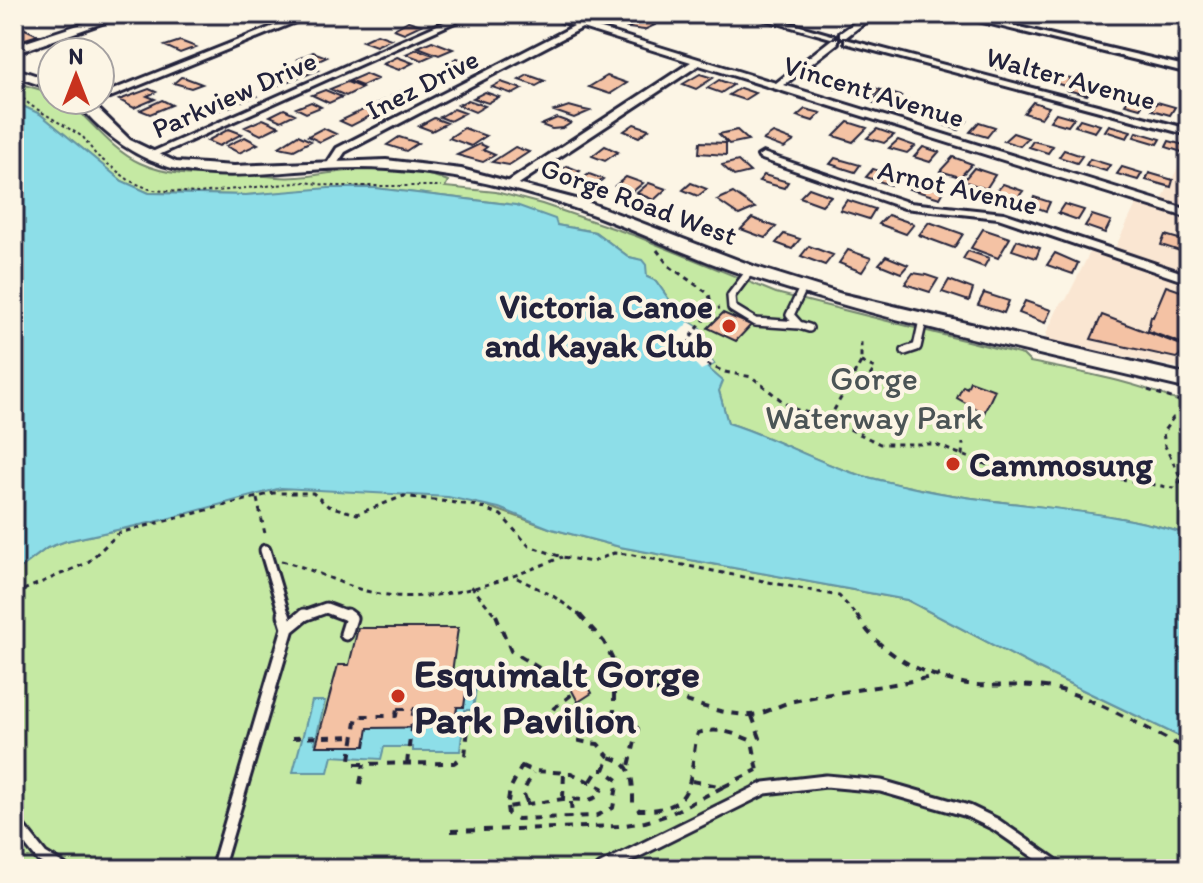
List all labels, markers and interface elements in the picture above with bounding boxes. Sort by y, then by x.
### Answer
north arrow [36,36,116,116]
street label: Walter Avenue [982,39,1160,117]
street label: Inez Drive [360,41,484,127]
text: N [69,43,83,70]
street label: Parkview Drive [146,43,322,145]
street label: Vincent Avenue [779,47,969,135]
street label: Gorge Road West [536,150,742,252]
street label: Arnot Avenue [875,152,1041,222]
place label: Victoria Canoe and Kayak Club [485,286,713,366]
marker: Victoria Canoe and Kayak Club [720,317,738,335]
park label: Gorge Waterway Park [765,358,983,438]
place label: Cammosung [969,444,1153,485]
marker: Cammosung [944,455,962,473]
place label: Esquimalt Gorge Park Pavilion [414,649,700,743]
marker: Esquimalt Gorge Park Pavilion [389,687,407,705]

